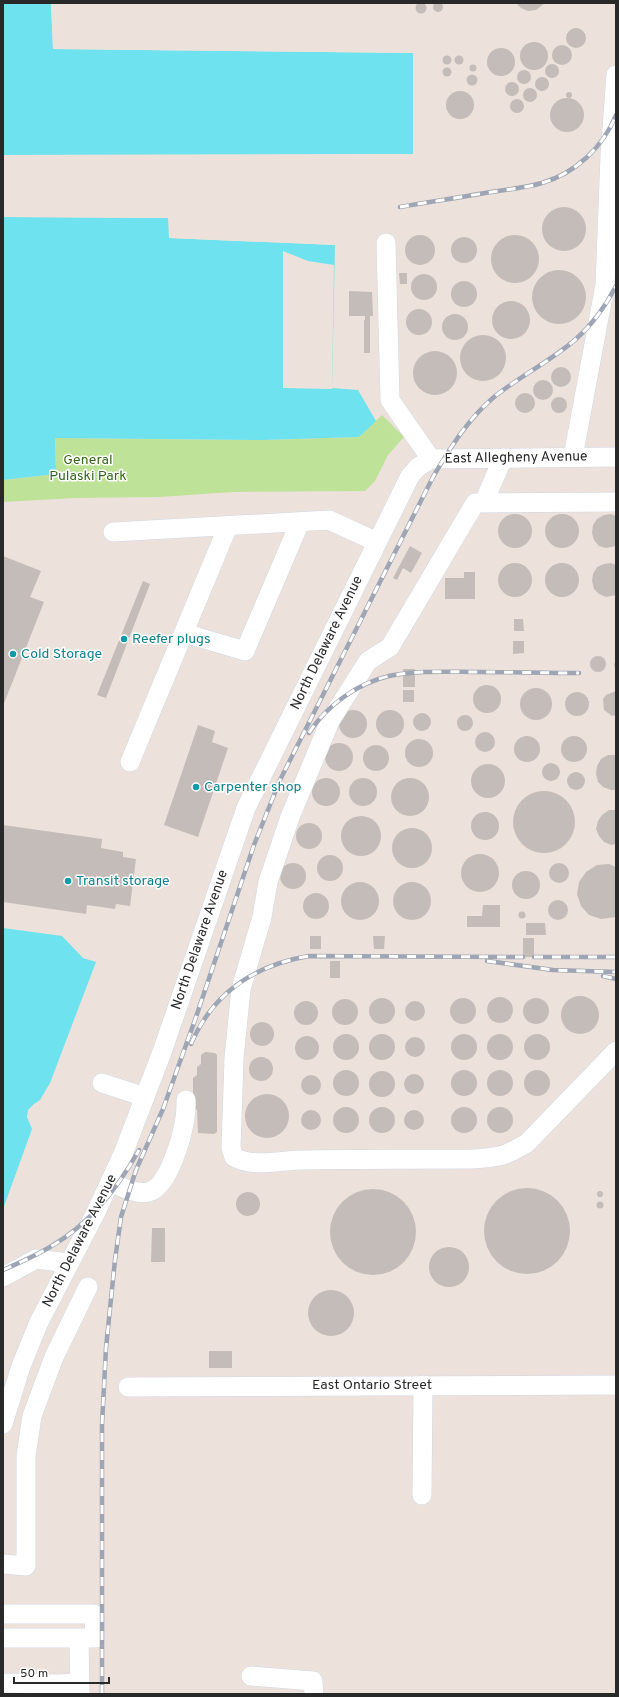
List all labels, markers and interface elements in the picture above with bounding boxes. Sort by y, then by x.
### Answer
street label: East Allegheny Avenue [444,448,588,468]
park label: General Pulaski Park [49,452,127,485]
street label: North Delaware Avenue [287,573,367,713]
place label: Reefer plugs [132,631,211,648]
marker: Reefer plugs [119,634,129,644]
place label: Cold Storage [21,646,102,663]
marker: Cold Storage [8,649,18,659]
place label: Carpenter shop [204,779,301,796]
marker: Carpenter shop [191,782,201,792]
street label: North Delaware Avenue [168,868,232,1012]
place label: Transit storage [76,873,170,890]
marker: Transit storage [63,876,73,886]
street label: North Delaware Avenue [39,1172,121,1310]
street label: East Ontario Street [312,1377,432,1394]
scale bar [14,1659,109,1685]
text: 50 m [20,1666,48,1682]

